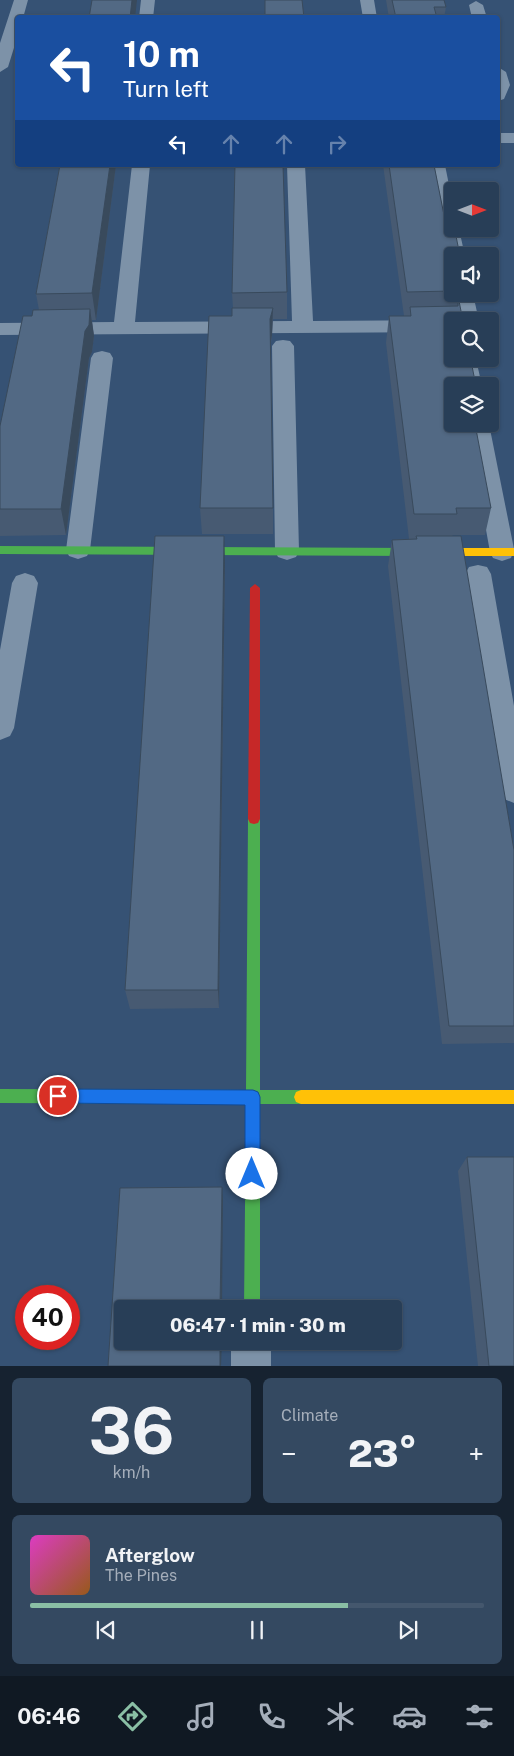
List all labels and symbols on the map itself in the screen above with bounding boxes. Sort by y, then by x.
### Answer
north arrow [444,182,499,238]
pin [37,1075,79,1117]
position arrow [225,1147,277,1199]
speed limit sign: 40 [15,1285,80,1350]

